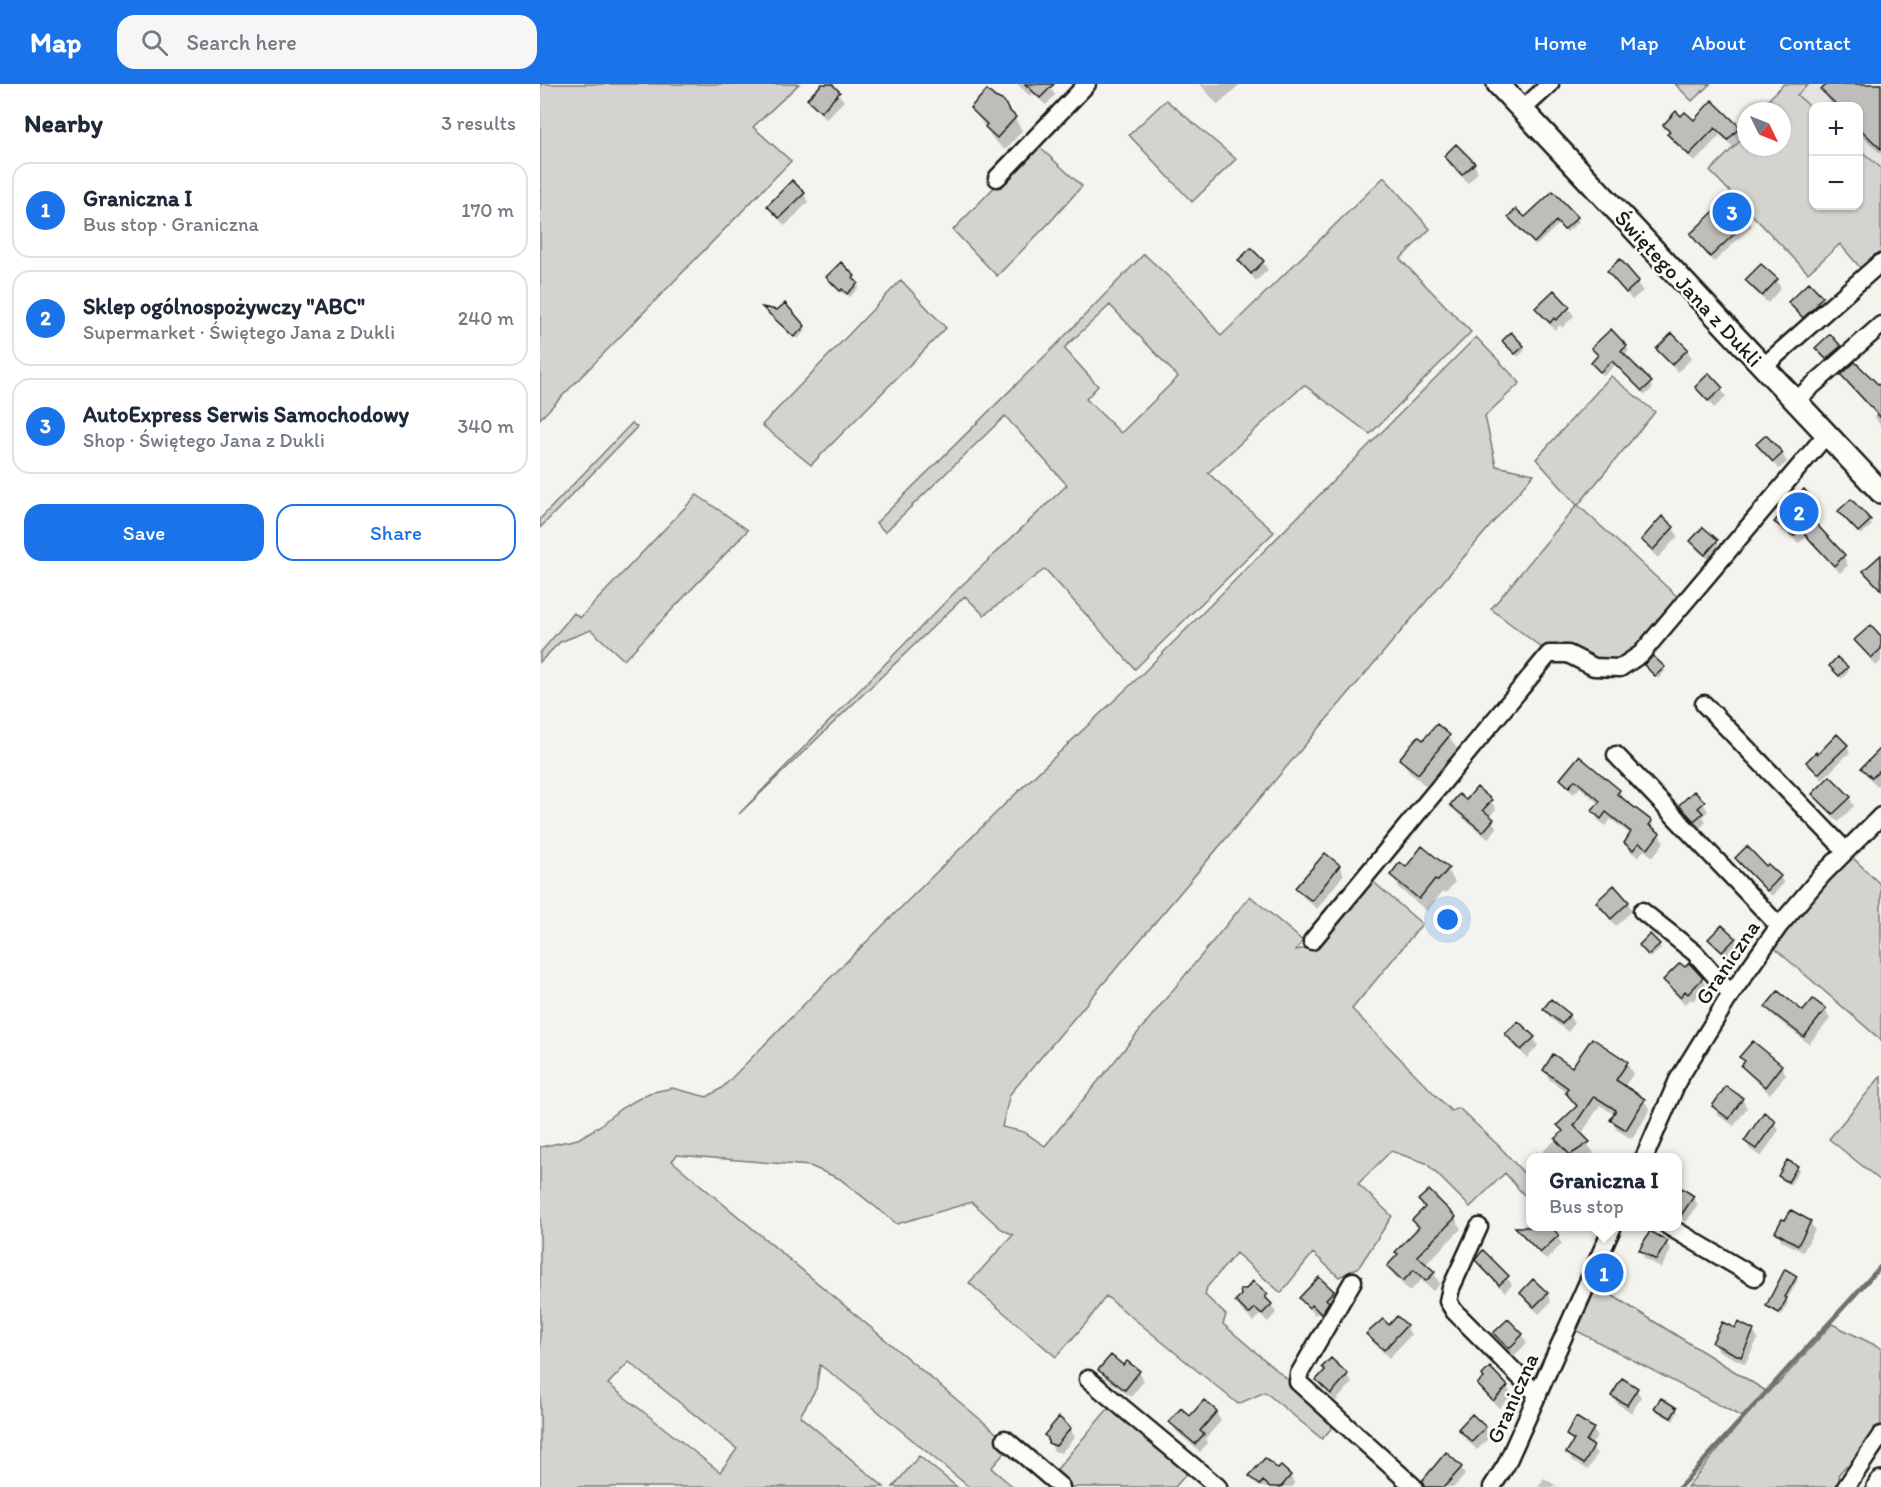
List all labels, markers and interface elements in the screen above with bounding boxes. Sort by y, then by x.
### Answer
search box [117,15,537,69]
text: Map [30,25,81,59]
icon: search [138,26,171,59]
text: Search here [186,29,297,56]
text: Home [1534,30,1587,55]
text: Map [1620,30,1659,55]
text: About [1692,30,1746,55]
text: Contact [1779,30,1851,55]
north arrow [1737,102,1791,156]
map controls [1809,102,1863,210]
button: + [1809,102,1863,156]
text: Nearby [24,107,103,139]
text: 3 results [441,111,516,135]
button: − [1809,156,1863,210]
text: Graniczna I [83,185,193,212]
pin: 3 [1712,190,1752,234]
text: 1 [41,198,50,222]
text: 170 m [461,198,514,222]
street label: Świętego Jana z Dukli [1609,204,1768,372]
text: Bus stop · Graniczna [83,212,259,236]
text: Sklep ogólnospożywczy "ABC" [83,293,365,320]
text: 2 [40,306,51,330]
text: 240 m [458,306,514,330]
text: Supermarket · Świętego Jana z Dukli [83,320,395,344]
text: AutoExpress Serwis Samochodowy [83,401,409,428]
text: 3 [40,414,51,438]
text: 340 m [457,414,514,438]
text: Shop · Świętego Jana z Dukli [83,428,325,452]
pin: 2 [1780,490,1818,534]
button: Save [24,504,264,561]
button: Share [276,504,516,561]
your location [1433,905,1462,934]
street label: Graniczna [1689,914,1766,1010]
popup [1526,1153,1682,1231]
text: Graniczna I [1549,1167,1659,1194]
text: Bus stop [1549,1194,1624,1218]
pin: 1 [1584,1250,1624,1296]
street label: Graniczna [1481,1348,1545,1448]

